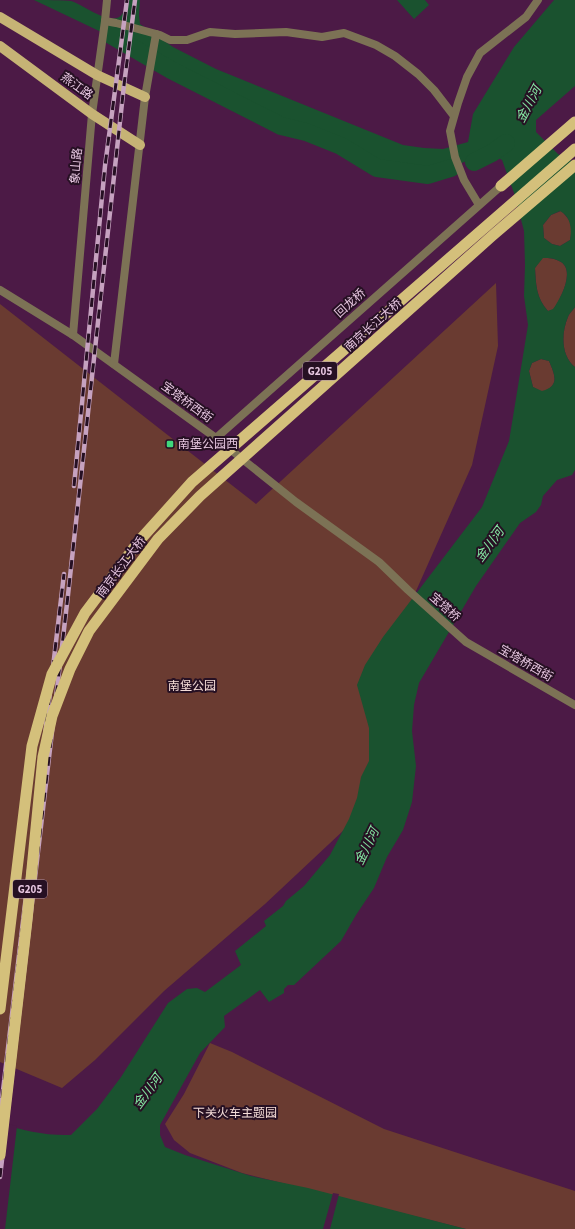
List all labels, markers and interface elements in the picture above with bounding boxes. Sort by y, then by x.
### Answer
street label: 燕江路 [57,69,96,104]
water label: 金川河 [512,80,547,126]
street label: 象山路 [66,147,87,185]
street label: 回龙桥 [331,285,369,322]
street label: 南京长江大桥 [341,295,406,356]
road number: G205 [303,362,337,380]
street label: 宝塔桥西街 [157,378,216,427]
place label: 南堡公园西 [178,436,238,453]
marker: 南堡公园西 [165,439,175,449]
water label: 金川河 [471,521,510,566]
street label: 南京长江大桥 [93,533,150,601]
street label: 宝塔桥 [426,589,464,626]
street label: 宝塔桥西街 [496,641,556,686]
park label: 南堡公园 [168,678,216,695]
water label: 金川河 [350,822,385,868]
road number: G205 [13,880,47,898]
water label: 金川河 [129,1068,168,1113]
park label: 下关火车主题园 [193,1105,277,1122]

